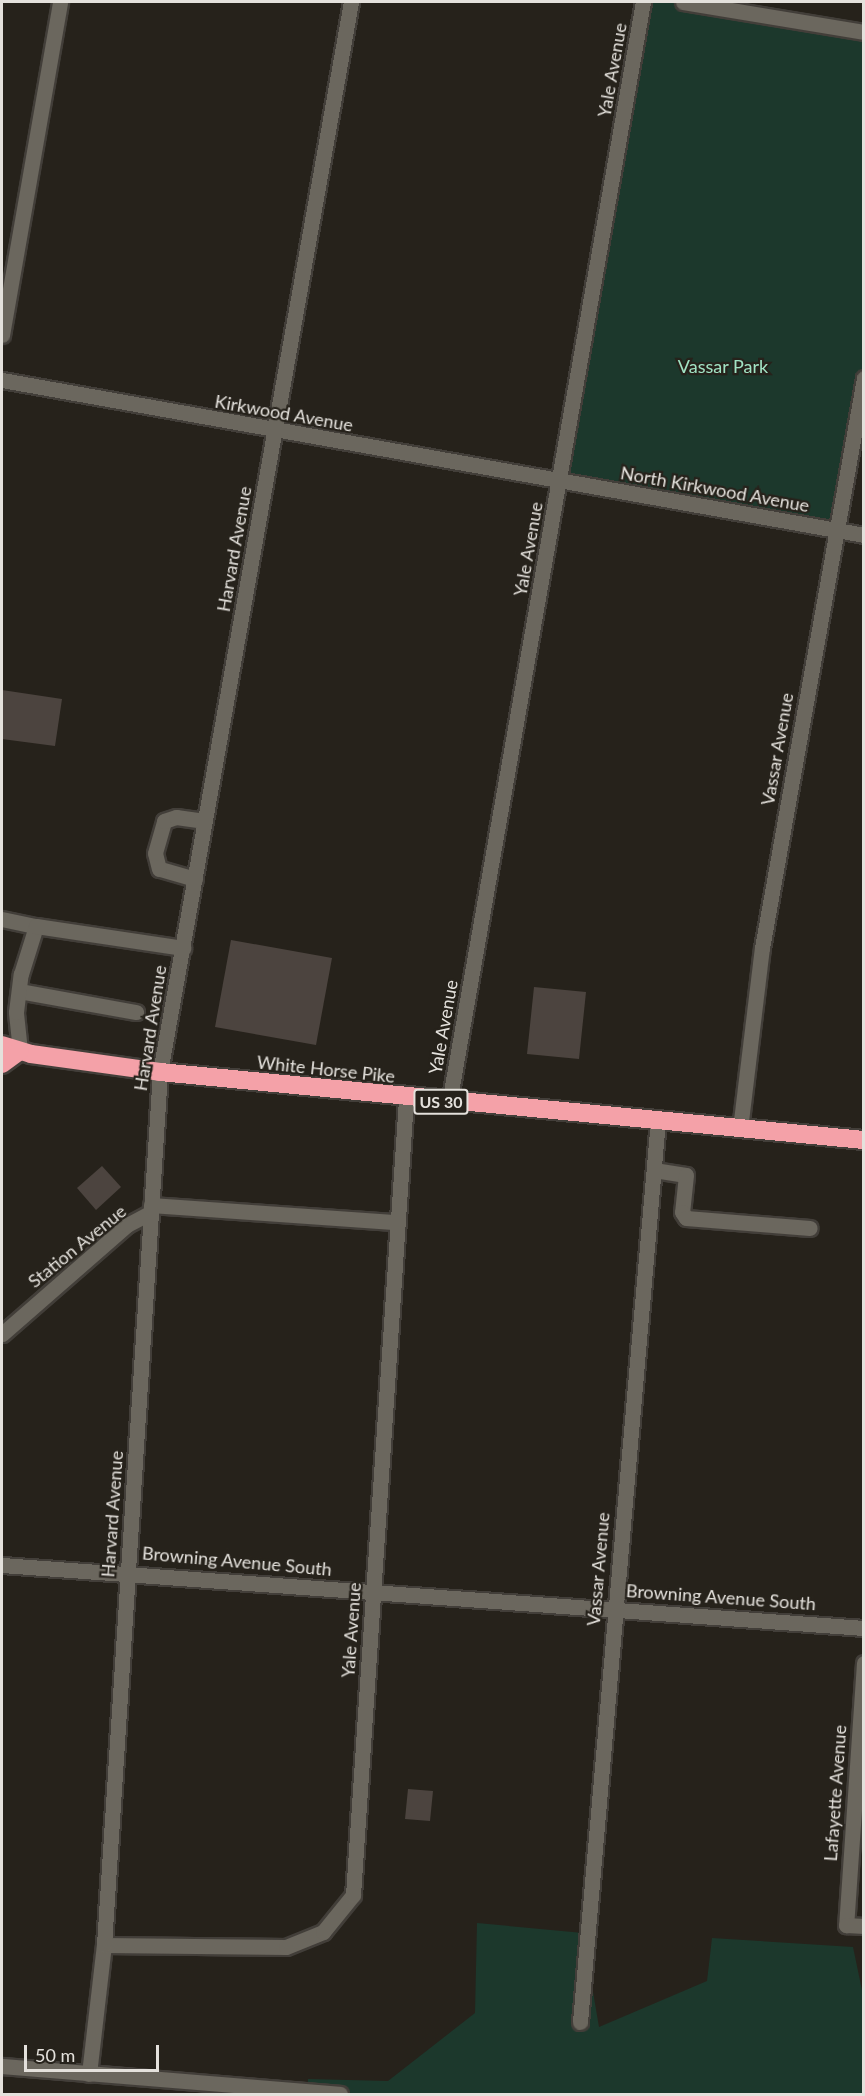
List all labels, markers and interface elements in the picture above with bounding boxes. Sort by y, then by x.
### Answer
street label: Yale Avenue [593,21,631,119]
park label: Vassar Park [678,355,768,377]
street label: Kirkwood Avenue [213,390,355,436]
street label: North Kirkwood Avenue [619,462,811,516]
street label: Harvard Avenue [212,484,256,614]
street label: Yale Avenue [509,500,547,598]
street label: Vassar Avenue [756,690,798,808]
street label: Harvard Avenue [129,963,171,1093]
street label: Yale Avenue [424,978,462,1076]
street label: White Horse Pike [256,1051,396,1087]
road number: US 30 [412,1089,470,1115]
street label: Station Avenue [24,1200,130,1292]
street label: Harvard Avenue [97,1450,127,1578]
street label: Vassar Avenue [582,1511,614,1627]
street label: Browning Avenue South [141,1542,333,1580]
street label: Browning Avenue South [625,1580,817,1614]
street label: Yale Avenue [337,1581,365,1679]
street label: Lafayette Avenue [819,1724,851,1862]
scale bar [27,2033,162,2071]
text: 50 m [35,2044,75,2066]

